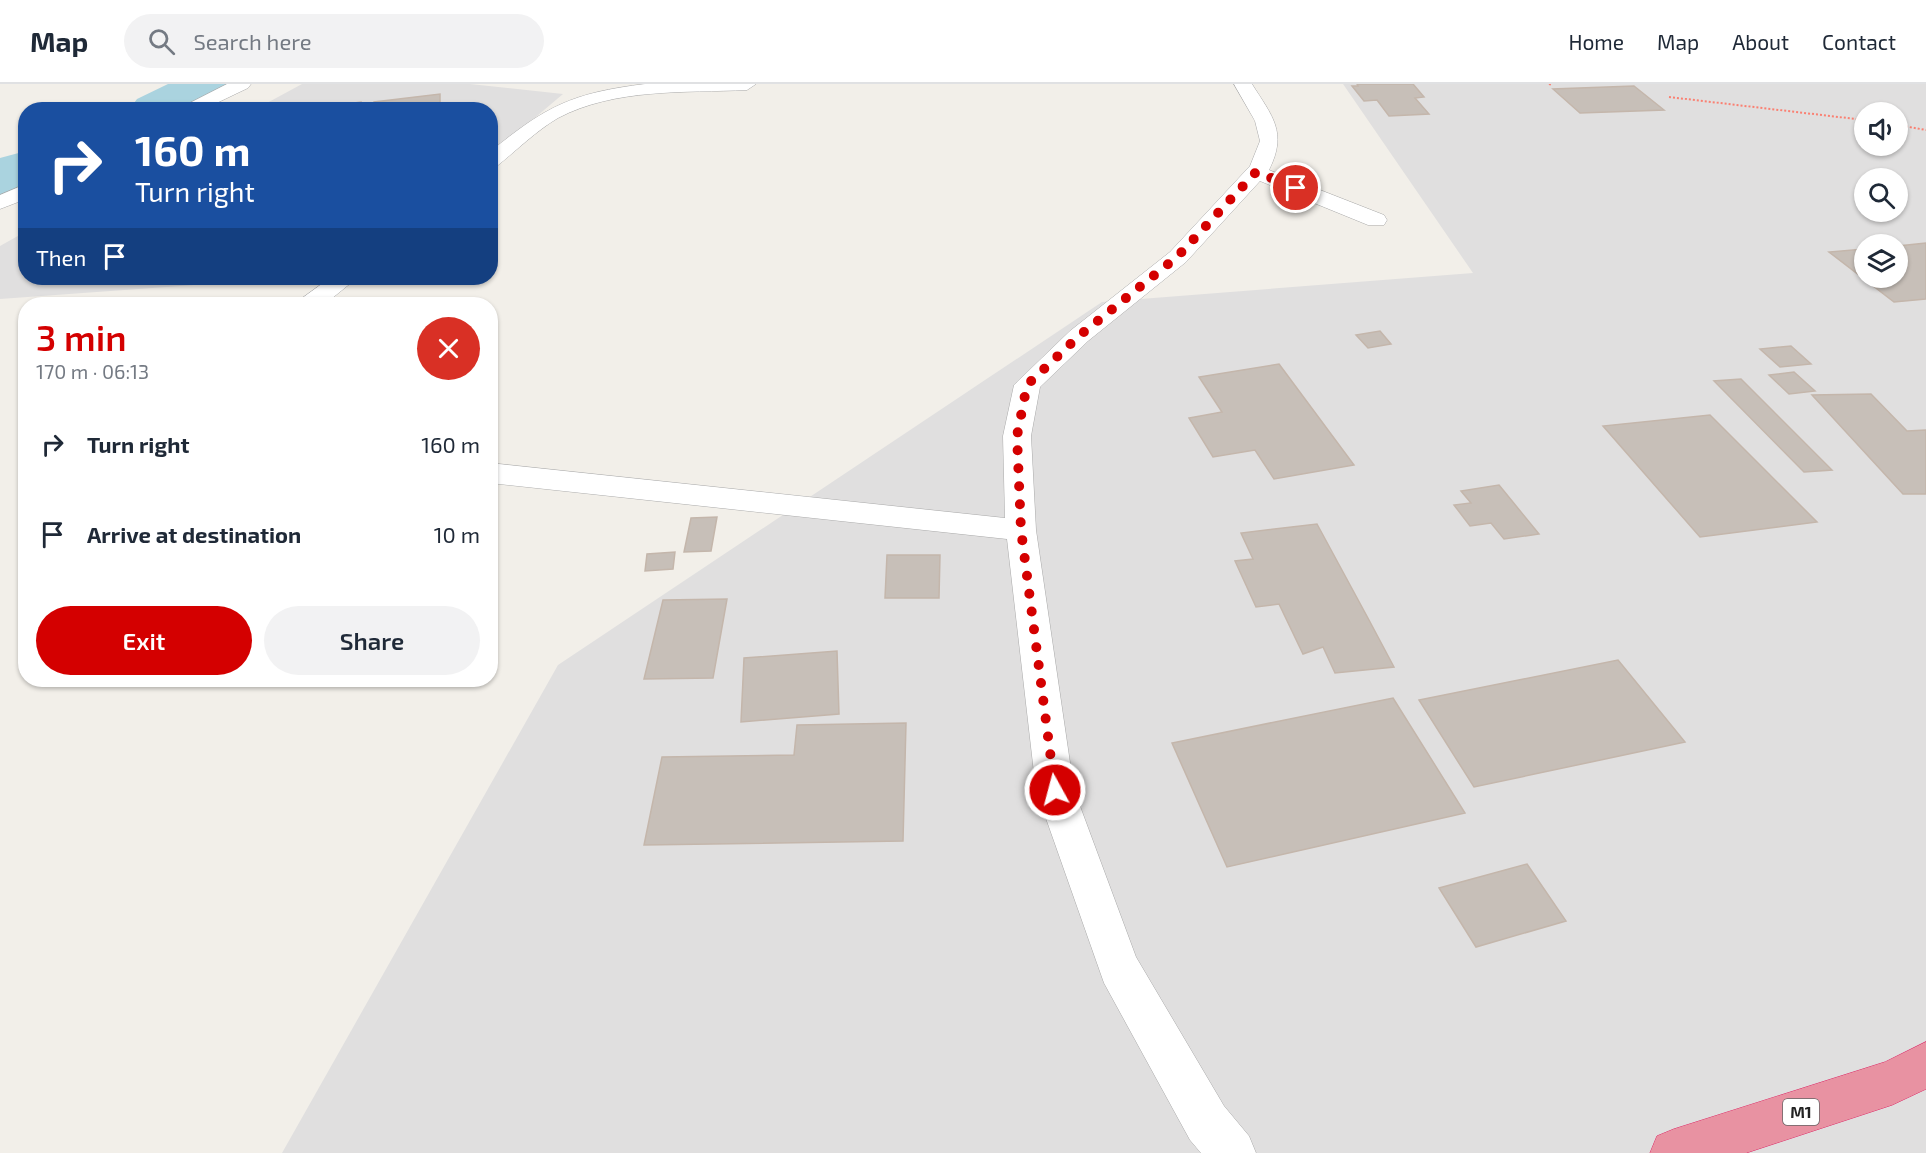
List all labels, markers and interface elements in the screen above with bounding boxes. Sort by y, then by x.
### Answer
search box [124,14,544,68]
text: Map [30,24,88,58]
icon: search [145,25,178,58]
text: Search here [193,28,312,54]
text: Home [1568,29,1624,54]
text: Map [1657,29,1699,54]
text: About [1732,29,1789,54]
text: Contact [1822,29,1896,54]
map controls [1854,102,1908,288]
button: sound [1854,102,1908,156]
text: 160 m [135,124,251,174]
icon: right [36,126,114,204]
pin [1270,162,1321,213]
button: search [1854,168,1908,222]
icon: arrive [1279,171,1312,204]
text: Turn right [135,175,255,207]
button: layers [1854,234,1908,288]
icon: arrive [98,240,131,273]
text: Then [36,244,86,270]
text: 3 min [36,315,127,358]
button: close [417,317,480,380]
text: 170 m · 06:13 [36,359,149,383]
icon: right [36,428,69,461]
text: Turn right [87,431,189,457]
text: 160 m [421,431,480,457]
icon: arrive [36,518,69,551]
text: Arrive at destination [87,521,301,547]
text: 10 m [434,521,480,547]
button: Exit [36,606,252,675]
button: Share [264,606,480,675]
position arrow [1023,758,1087,822]
road number: M1 [1783,1099,1819,1125]

